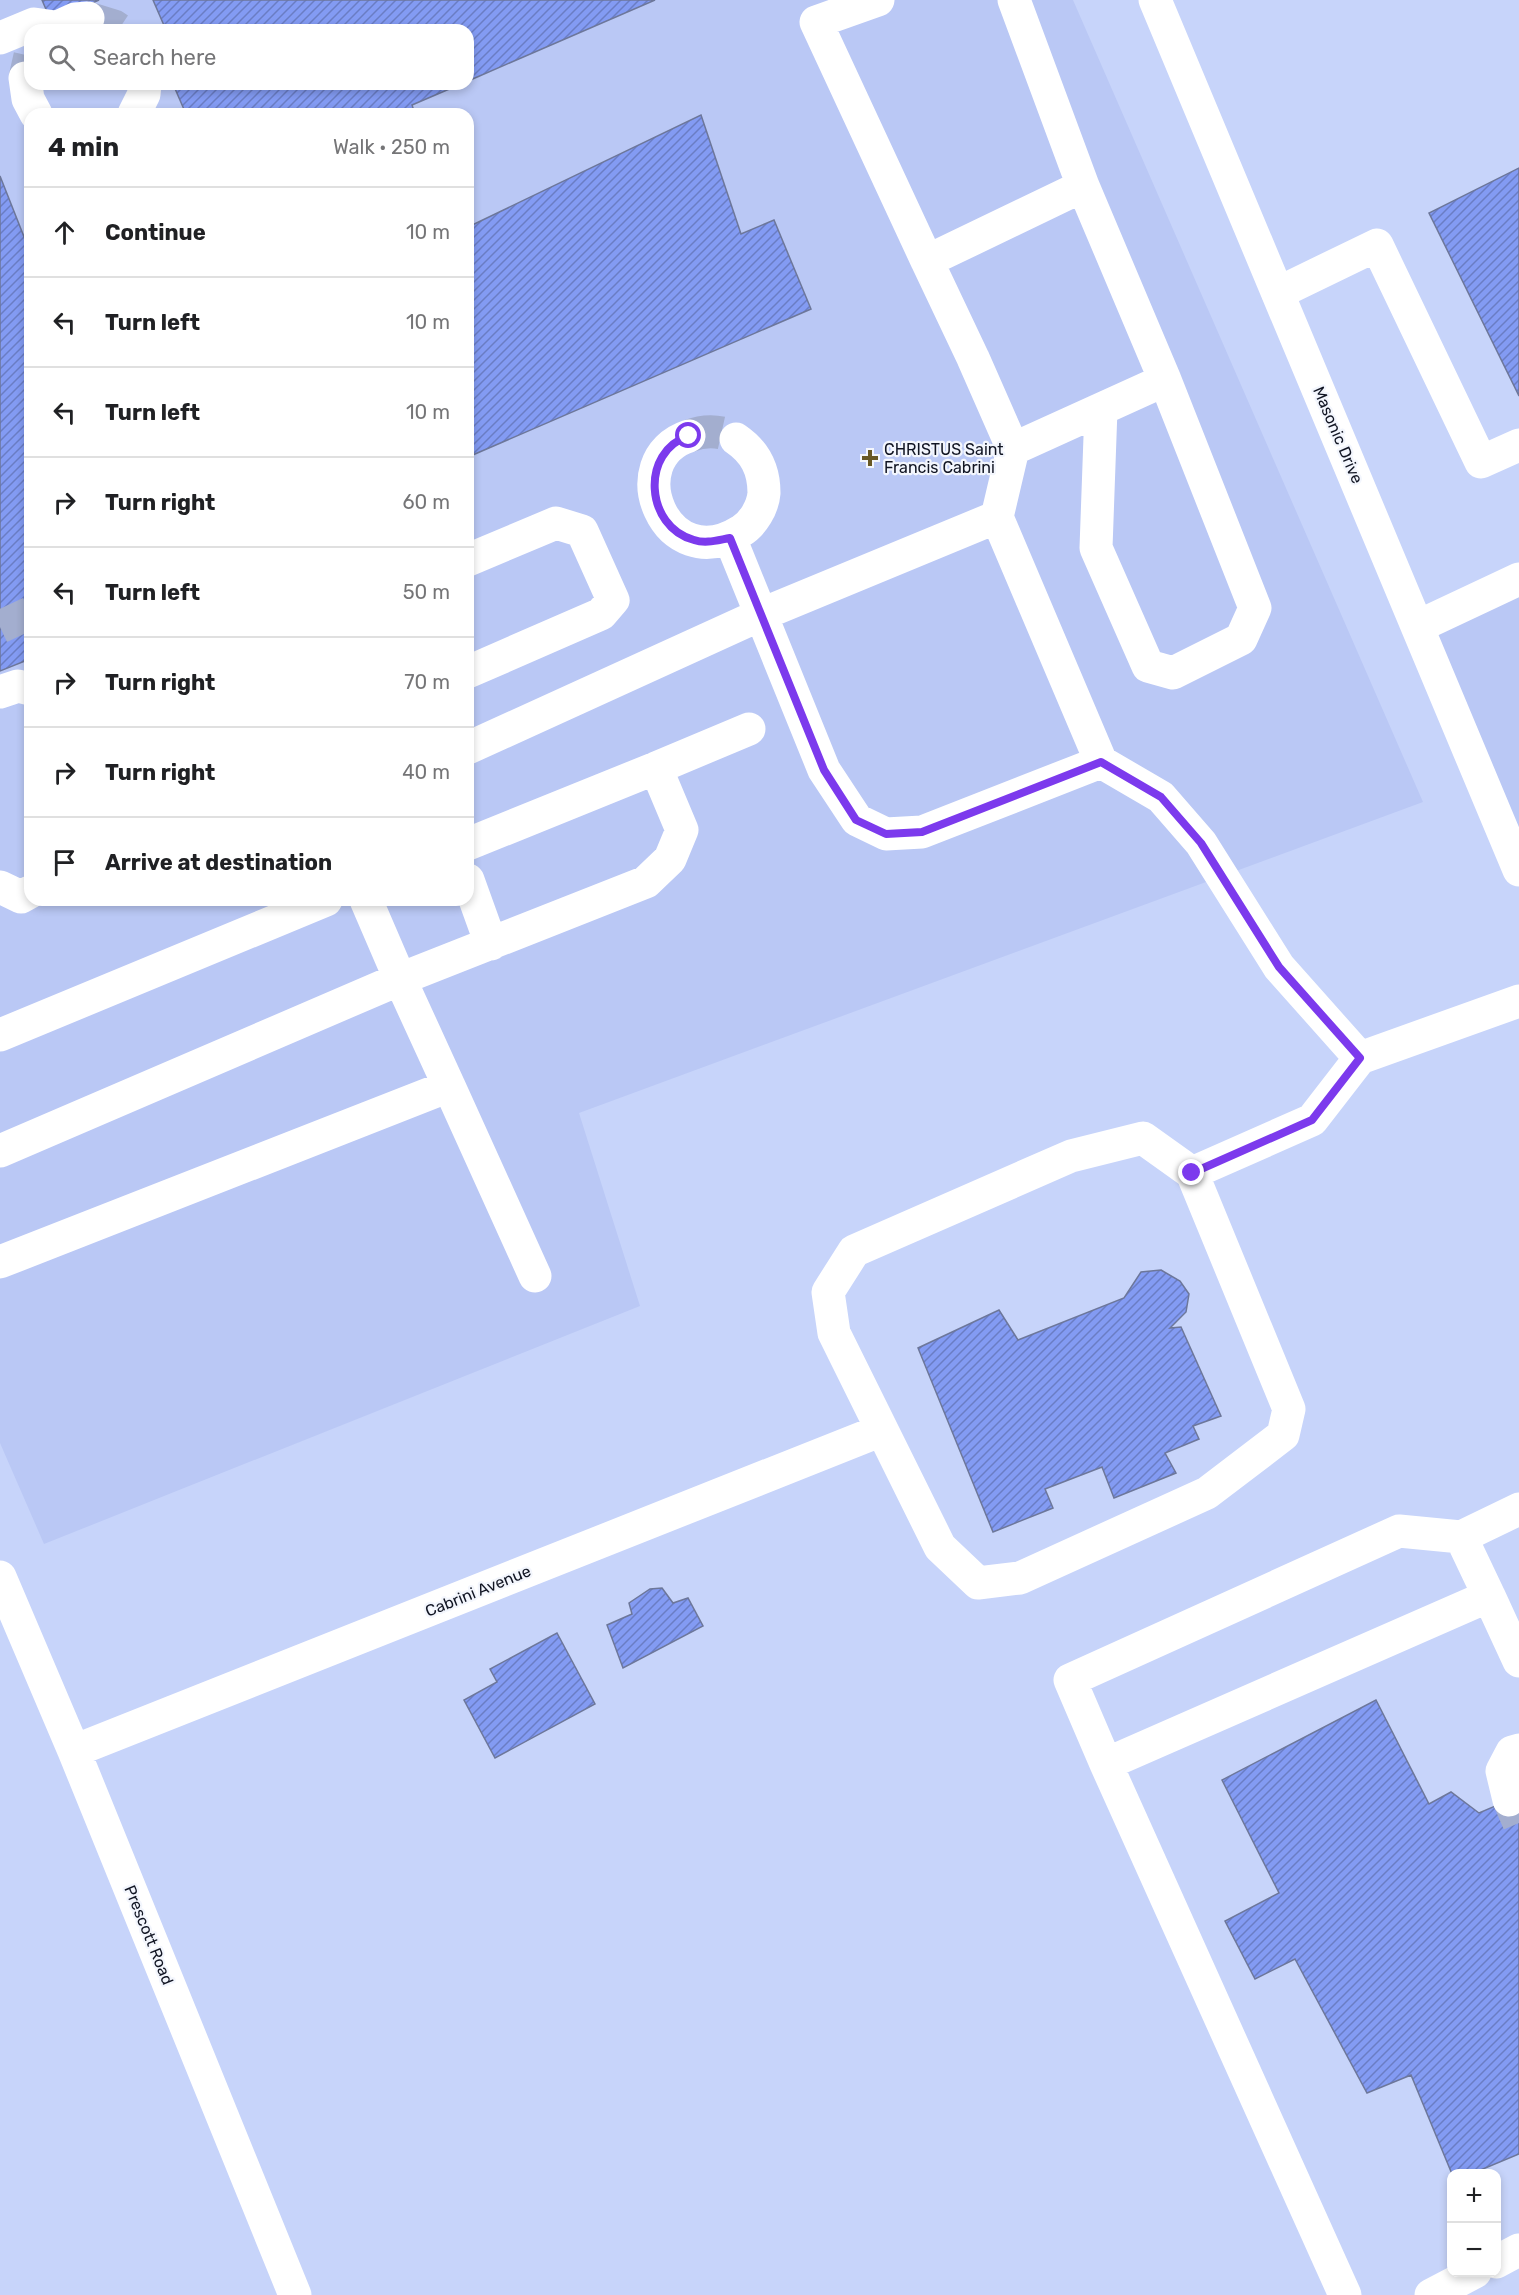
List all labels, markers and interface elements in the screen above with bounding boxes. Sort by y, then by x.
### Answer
search box [24,24,474,90]
icon: search [45,41,78,74]
text: Search here [93,44,216,71]
text: 4 min [48,132,119,163]
text: Walk · 250 m [333,135,450,159]
icon: ahead [48,216,81,249]
text: Continue [105,219,206,246]
text: 10 m [406,220,450,244]
icon: left [48,306,81,339]
text: Turn left [105,309,200,336]
text: 10 m [406,310,450,334]
street label: Masonic Drive [1309,384,1367,486]
icon: left [48,396,81,429]
text: Turn left [105,399,200,426]
text: 10 m [406,400,450,424]
route start [675,422,701,448]
place label: CHRISTUS Saint Francis Cabrini [884,440,1004,477]
marker: CHRISTUS Saint Francis Cabrini [861,449,879,467]
icon: right [48,486,81,519]
text: Turn right [105,489,215,516]
text: 60 m [403,490,450,514]
icon: left [48,576,81,609]
text: Turn left [105,579,200,606]
text: 50 m [403,580,450,604]
icon: right [48,666,81,699]
text: Turn right [105,669,215,696]
text: 70 m [404,670,450,694]
icon: right [48,756,81,789]
text: Turn right [105,759,215,786]
text: 40 m [402,760,450,784]
icon: arrive [48,846,81,879]
text: Arrive at destination [105,849,332,876]
route end [1178,1159,1204,1185]
street label: Cabrini Avenue [422,1561,534,1621]
street label: Prescott Road [120,1882,178,1988]
map controls [1447,2169,1501,2277]
button: + [1447,2169,1501,2223]
button: − [1447,2223,1501,2277]

